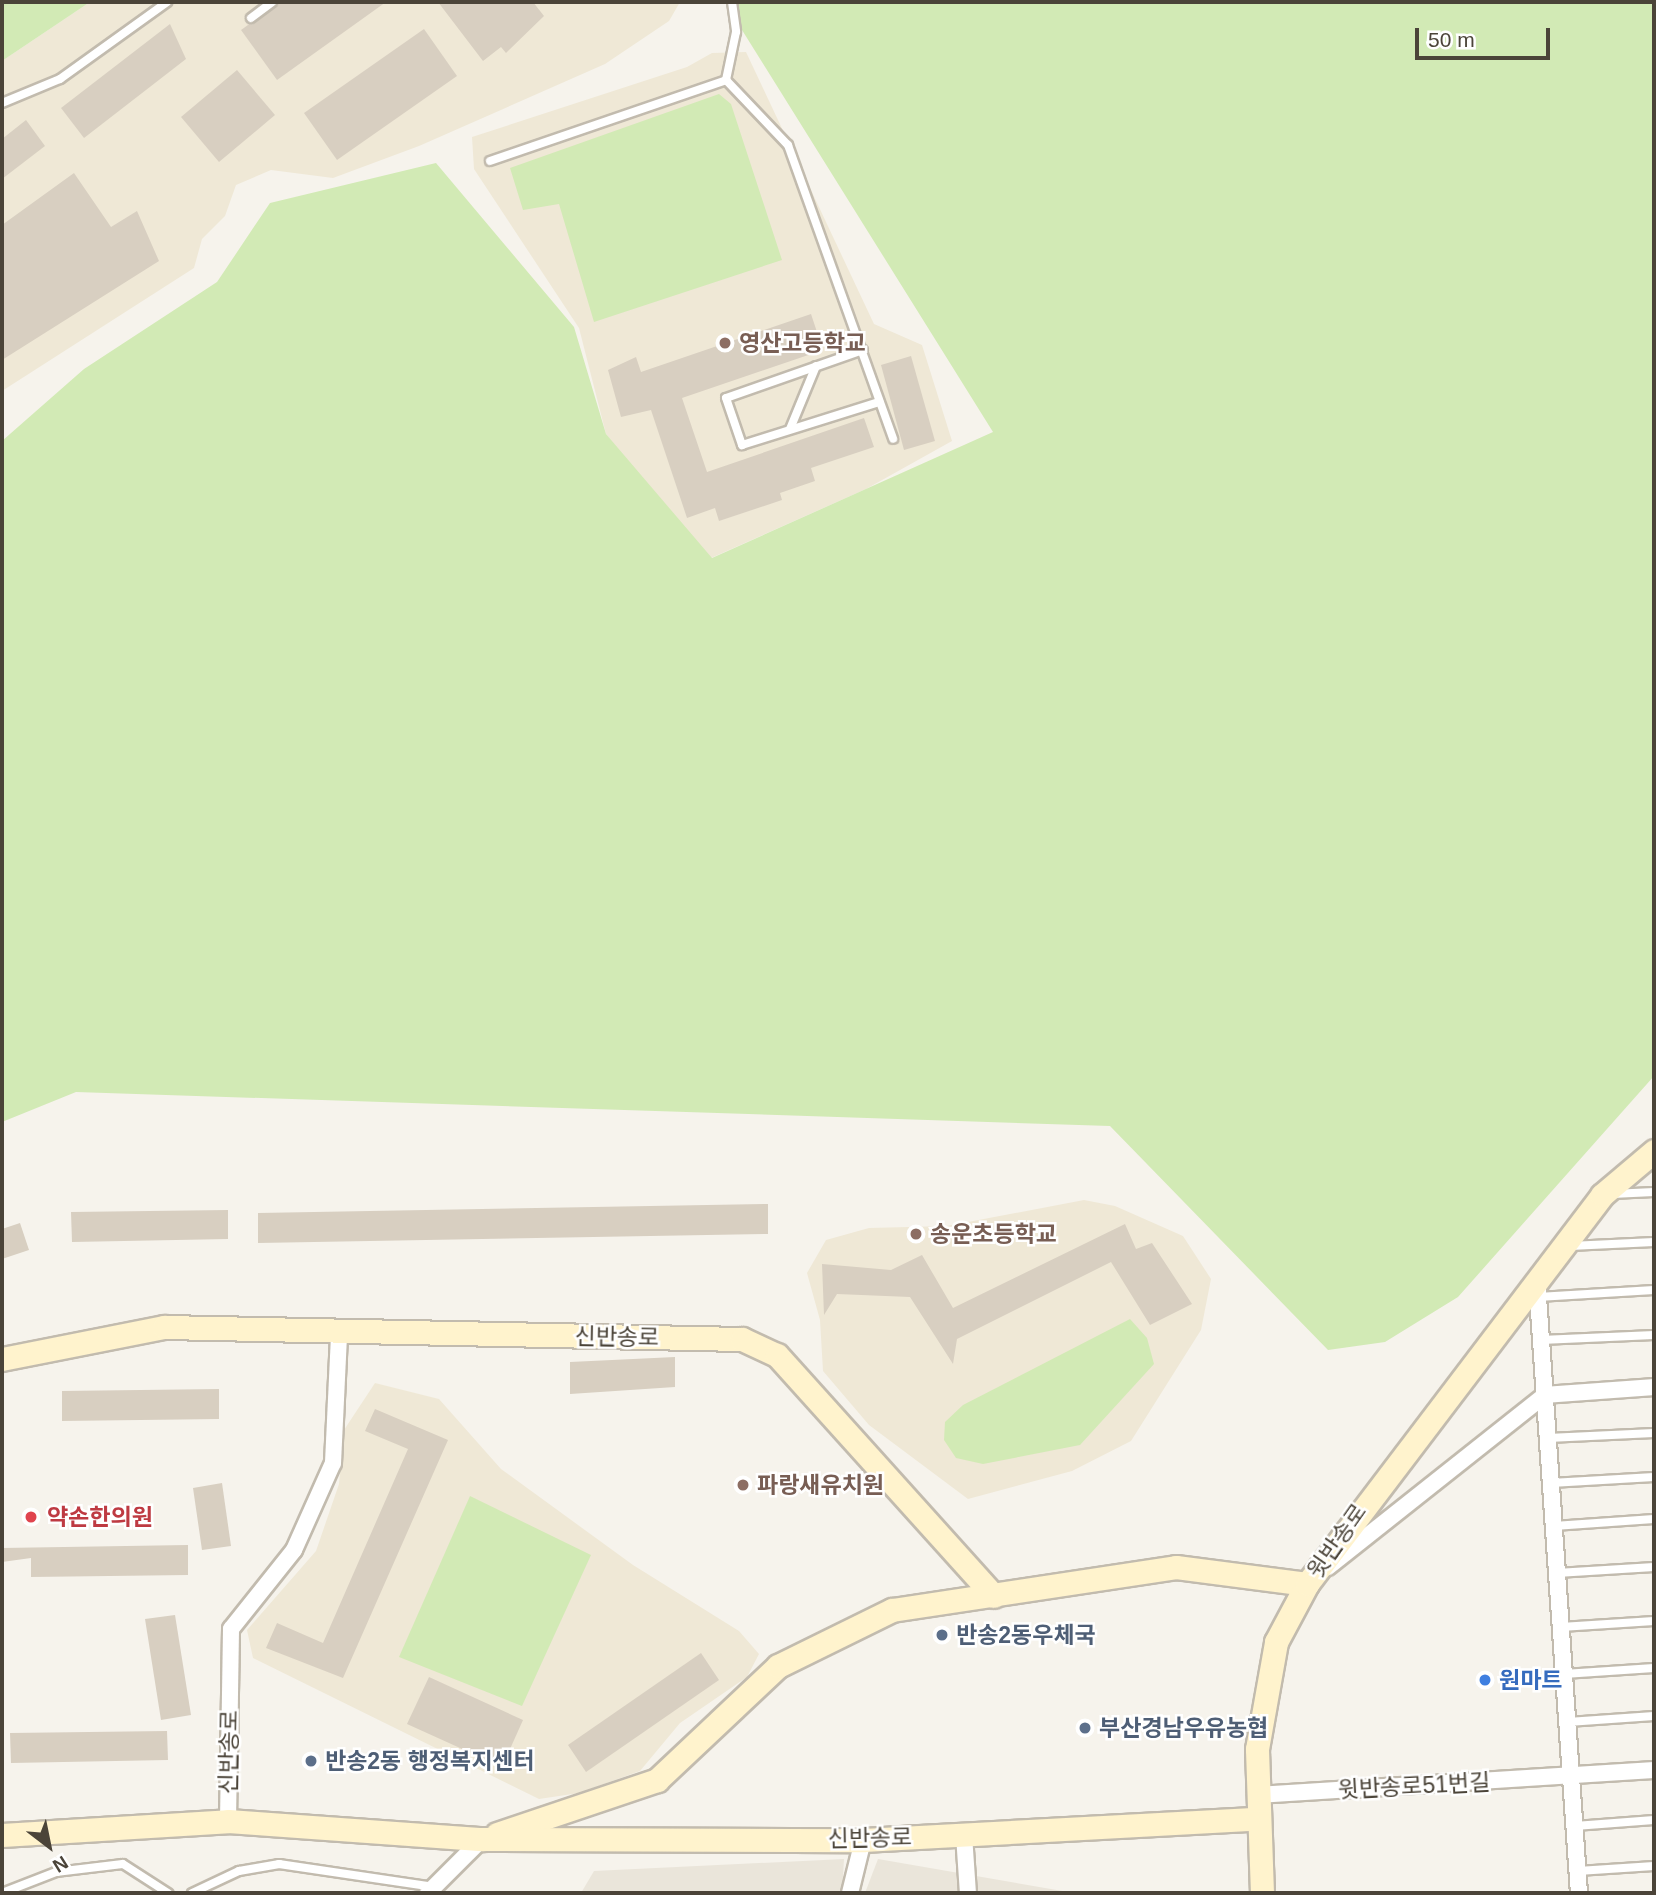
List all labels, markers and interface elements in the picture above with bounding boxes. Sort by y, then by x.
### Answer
scale bar [1418,14,1553,58]
text: 50 m [1428,28,1475,51]
place label: 영산고등학교 [739,329,866,357]
marker: 영산고등학교 [717,335,733,351]
place label: 송운초등학교 [930,1220,1057,1248]
marker: 송운초등학교 [908,1226,924,1242]
street label: 신반송로 [574,1322,660,1352]
place label: 파랑새유치원 [757,1471,884,1499]
marker: 파랑새유치원 [735,1477,751,1493]
street label: 윗반송로 [1301,1498,1373,1584]
place label: 약손한의원 [47,1503,153,1531]
marker: 약손한의원 [21,1507,41,1527]
place label: 반송2동우체국 [956,1621,1096,1649]
marker: 반송2동우체국 [934,1627,950,1643]
place label: 원마트 [1499,1666,1562,1694]
marker: 원마트 [1477,1672,1493,1688]
street label: 신반송로 [214,1709,244,1795]
place label: 부산경남우유농협 [1099,1714,1268,1742]
marker: 부산경남우유농협 [1077,1720,1093,1736]
place label: 반송2동 행정복지센터 [325,1747,535,1775]
marker: 반송2동 행정복지센터 [303,1753,319,1769]
street label: 윗반송로51번길 [1337,1768,1491,1804]
north arrow [14,1811,84,1881]
street label: 신반송로 [827,1823,913,1853]
text: N [49,1852,72,1877]

